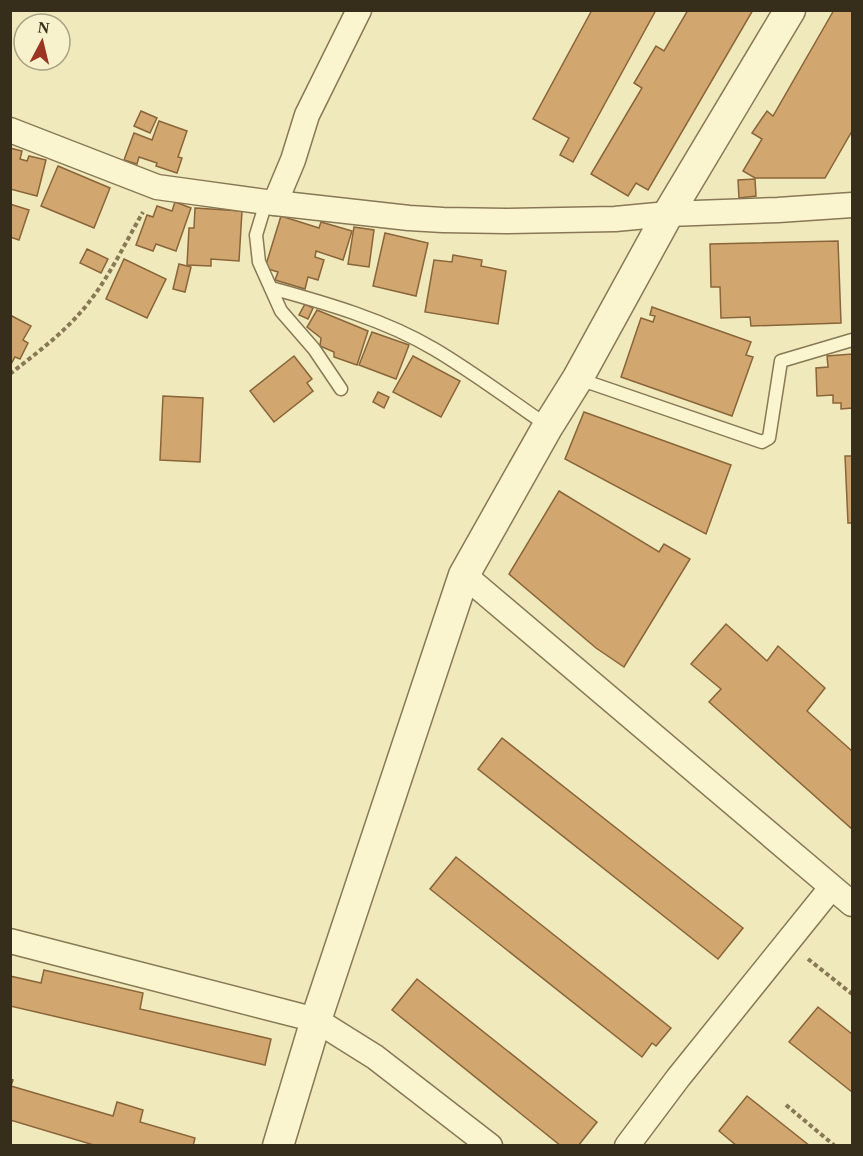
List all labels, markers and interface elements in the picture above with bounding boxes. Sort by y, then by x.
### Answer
north arrow [12,12,72,72]
text: N [37,18,51,37]

